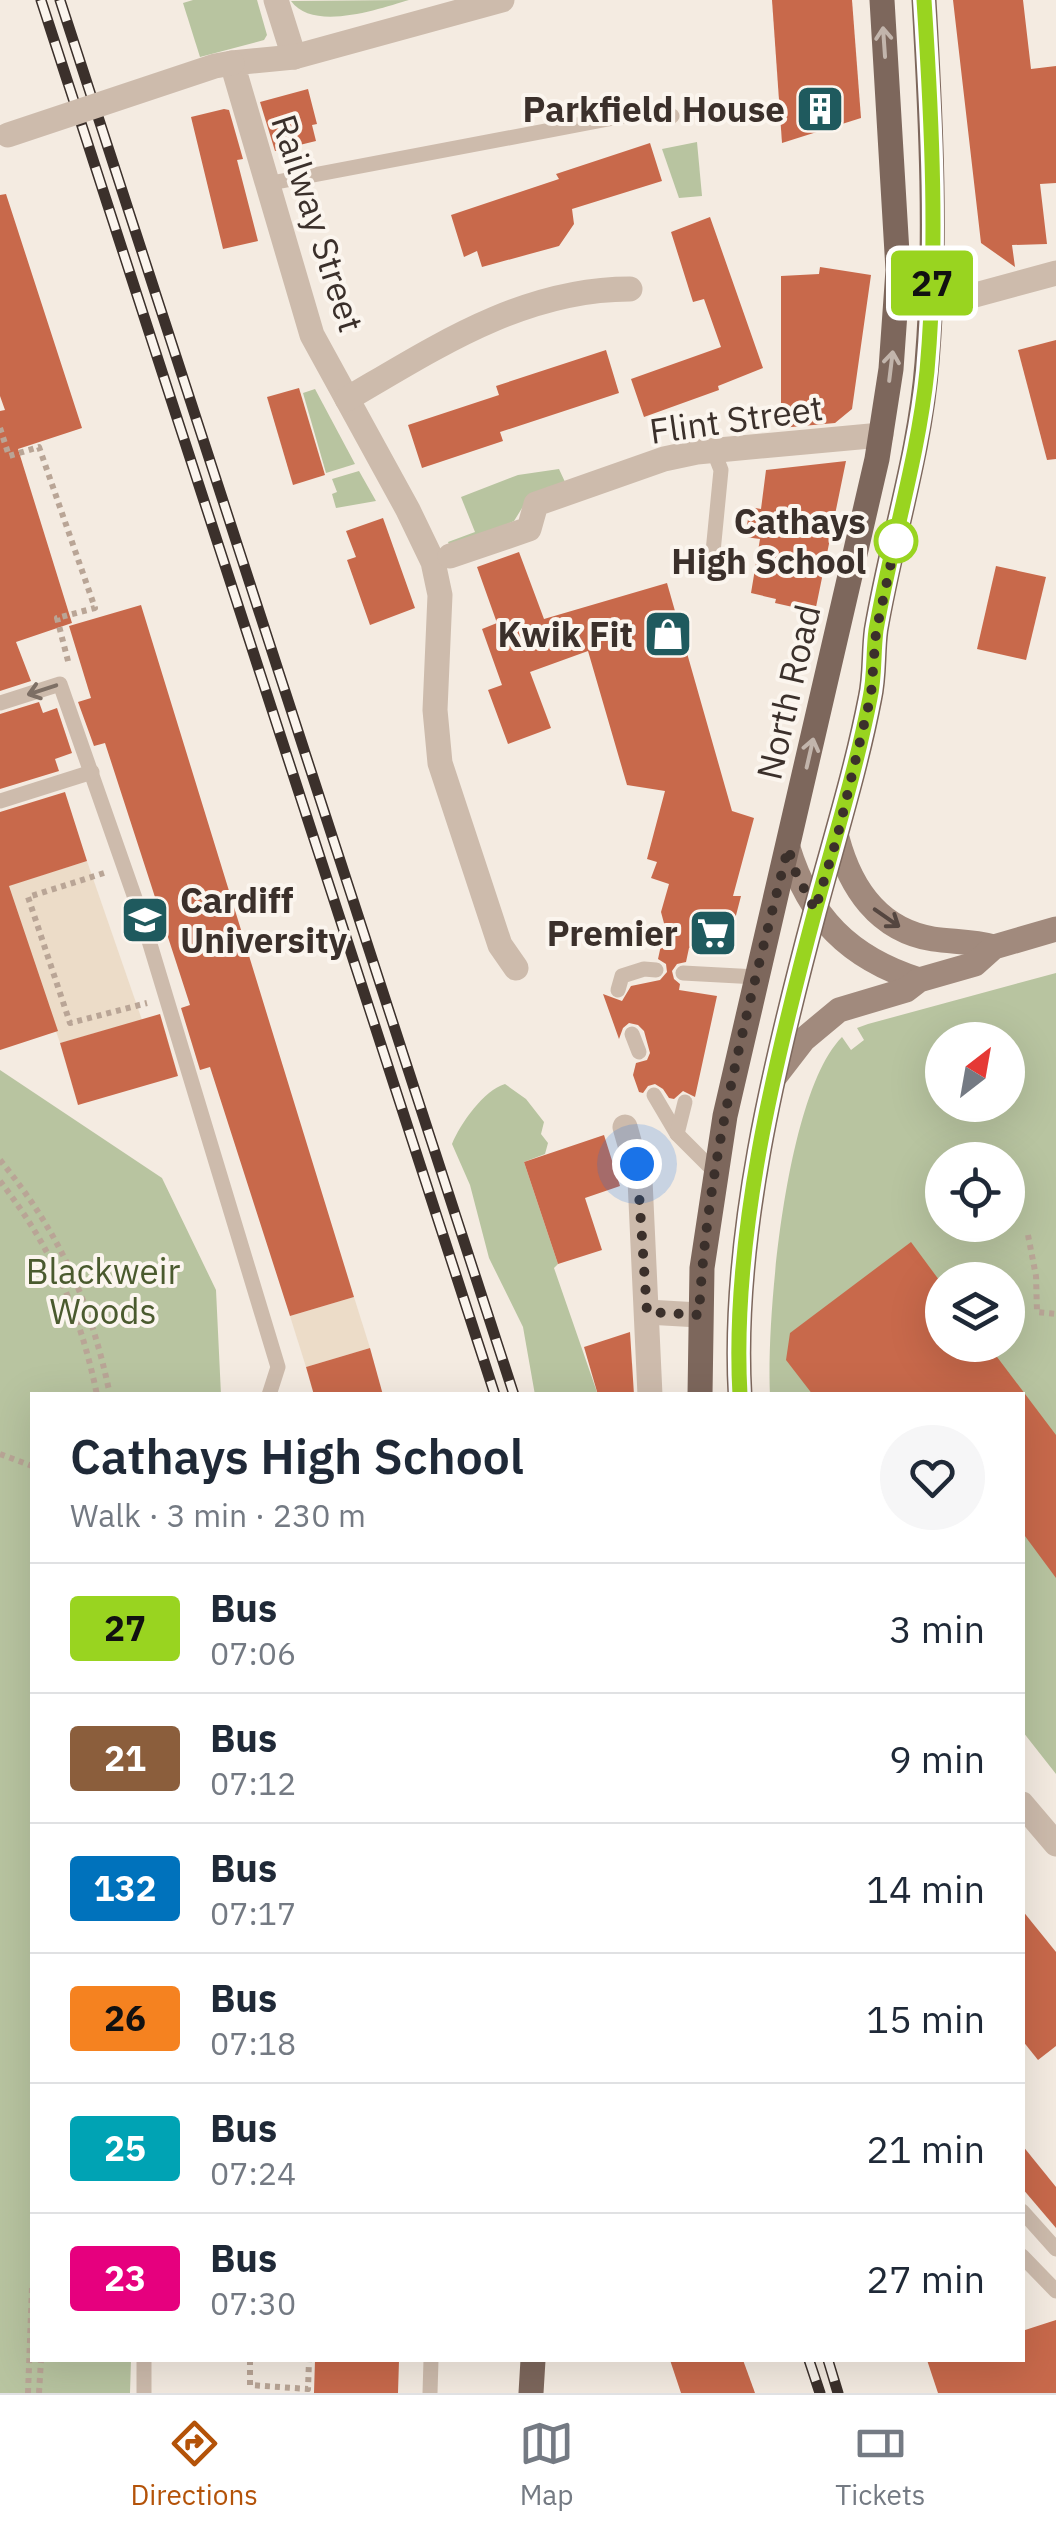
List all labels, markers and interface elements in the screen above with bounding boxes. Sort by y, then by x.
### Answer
one-way arrow [874,27,893,59]
building icon: Parkfield House [794,83,846,135]
place label: Parkfield House [523,86,785,132]
street label: Railway Street [261,109,375,337]
line badge: 27 [887,250,977,316]
text: 27 [911,260,953,306]
one-way arrow [882,351,901,383]
street label: Flint Street [647,384,825,454]
place label: Cathays High School [671,498,866,584]
marker: Cathays High School [875,520,917,562]
street label: North Road [746,600,830,784]
shop icon: Kwik Fit [642,608,694,660]
place label: Kwik Fit [498,611,633,657]
one-way arrow [26,682,58,700]
one-way arrow [802,738,820,770]
place label: Cardiff University [180,877,348,963]
school or university icon: Cardiff University [119,894,171,946]
supermarket icon: Premier [687,907,739,959]
one-way arrow [872,907,900,928]
place label: Premier [547,910,678,956]
north arrow [925,1022,1025,1122]
map controls [925,1022,1025,1362]
your location [612,1139,662,1189]
button: locate [925,1142,1025,1242]
park label: Blackweir Woods [26,1248,180,1334]
button: layers [925,1262,1025,1362]
text: Cathays High School [70,1425,524,1487]
button: heart [880,1425,985,1530]
text: Walk · 3 min · 230 m [70,1494,366,1536]
text: Bus [210,1583,277,1632]
text: 3 min [889,1604,985,1653]
text: 27 [104,1605,146,1651]
text: 07:06 [210,1632,296,1674]
text: Bus [210,1713,277,1762]
text: 9 min [889,1734,985,1783]
text: 21 [104,1735,146,1781]
text: 07:12 [210,1762,296,1804]
text: Bus [210,1843,277,1892]
text: 14 min [866,1864,985,1913]
text: 132 [93,1865,157,1911]
text: 07:17 [210,1892,296,1934]
text: Bus [210,1973,277,2022]
text: 15 min [866,1994,985,2043]
text: 26 [104,1995,146,2041]
text: 07:18 [210,2022,296,2064]
text: Bus [210,2103,277,2152]
text: 21 min [866,2124,985,2173]
text: 25 [104,2125,146,2171]
text: 07:24 [210,2152,296,2194]
text: Bus [210,2233,277,2282]
text: 27 min [866,2254,985,2303]
text: 23 [104,2255,146,2301]
text: 07:30 [210,2282,296,2324]
tab: Directions [131,2416,258,2513]
tab: Map [519,2416,574,2513]
tab: Tickets [835,2416,925,2513]

